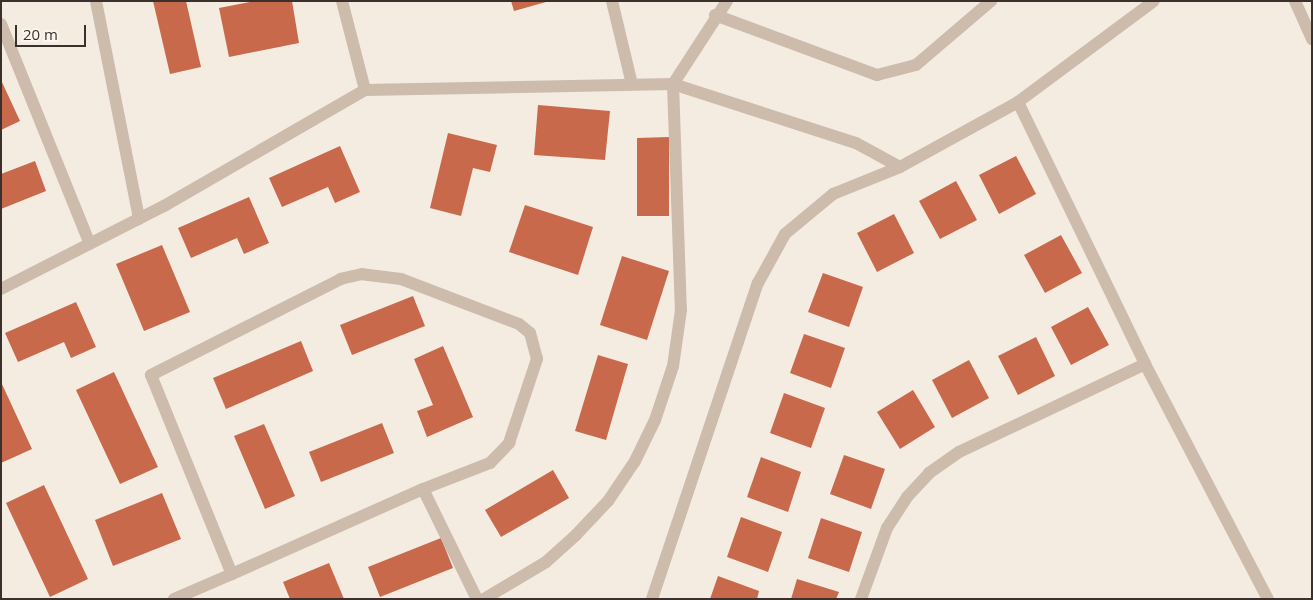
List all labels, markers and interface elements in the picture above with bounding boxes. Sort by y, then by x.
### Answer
scale bar [18,15,89,47]
text: 20 m [23,24,58,44]

